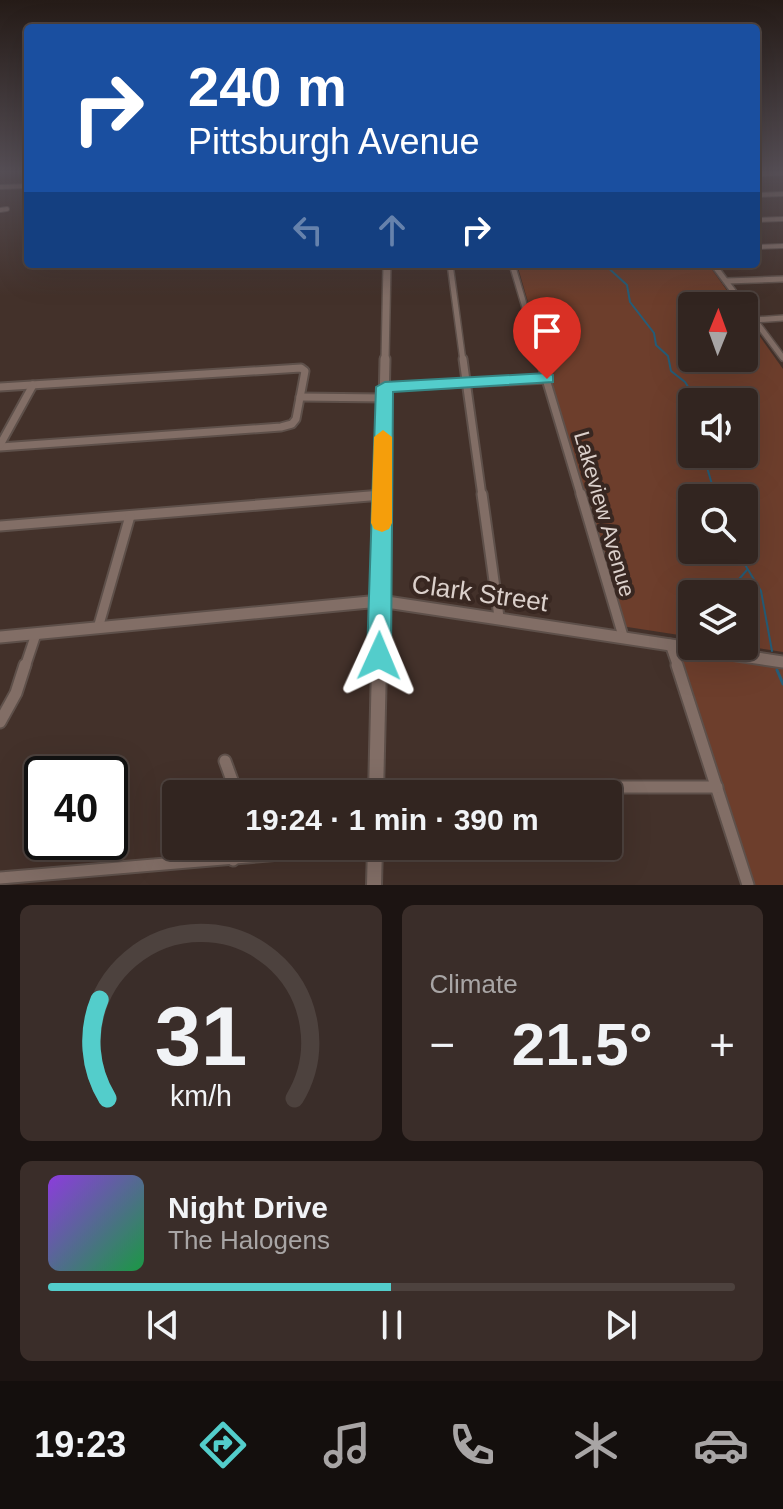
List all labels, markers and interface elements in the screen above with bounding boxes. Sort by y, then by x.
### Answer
text: 240 m [188,55,347,118]
icon: right [56,56,160,160]
text: Pittsburgh Avenue [188,121,480,162]
icon: left [286,208,330,252]
icon: ahead [370,208,414,252]
icon: right [454,208,498,252]
north arrow [678,292,758,372]
map controls [678,292,758,660]
pin [513,297,581,379]
icon: arrive [525,309,569,353]
button: sound [678,388,758,468]
street label: Lakeview Avenue [569,429,640,600]
button: search [678,484,758,564]
street label: Clark Street [410,569,551,618]
button: layers [678,580,758,660]
position arrow [337,614,421,698]
speed limit sign: 40 [24,756,128,860]
text: 19:24 · 1 min · 390 m [245,803,539,836]
text: Climate [430,969,518,999]
text: 31 [154,990,247,1083]
text: 21.5° [512,1011,653,1078]
text: − [430,1020,455,1069]
text: + [709,1020,735,1069]
text: km/h [170,1080,232,1112]
text: Night Drive [168,1191,328,1224]
text: The Halogens [168,1225,330,1255]
icon: previous [141,1303,185,1347]
icon: pause [370,1303,414,1347]
icon: next [599,1303,643,1347]
icon: directions [195,1417,251,1473]
icon: music [319,1417,375,1473]
icon: phone [444,1417,500,1473]
icon: climate [568,1417,624,1473]
icon: car [693,1417,749,1473]
text: 19:23 [34,1424,126,1465]

